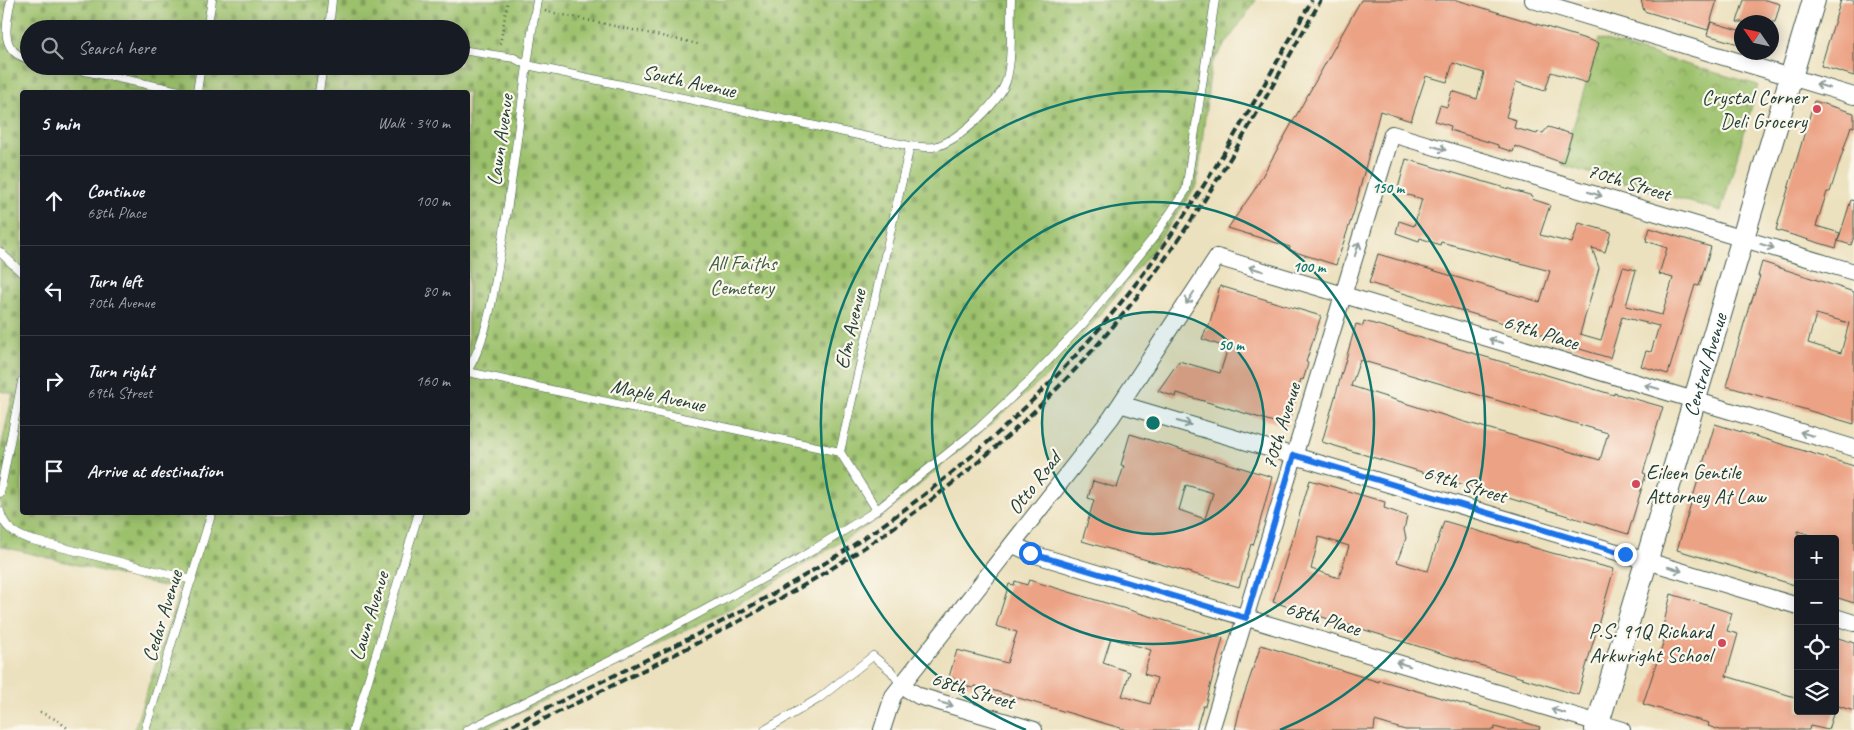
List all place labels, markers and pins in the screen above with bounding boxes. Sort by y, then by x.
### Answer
place label: Crystal Corner Deli Grocery [1702,84,1809,134]
marker: Crystal Corner Deli Grocery [1811,103,1823,115]
centre of rings [1144,414,1162,432]
place label: Eileen Gentile Attorney At Law [1646,459,1767,509]
marker: Eileen Gentile Attorney At Law [1630,478,1642,490]
place label: P.S. 91Q Richard Arkwright School [1589,618,1716,668]
marker: P.S. 91Q Richard Arkwright School [1716,637,1728,649]

